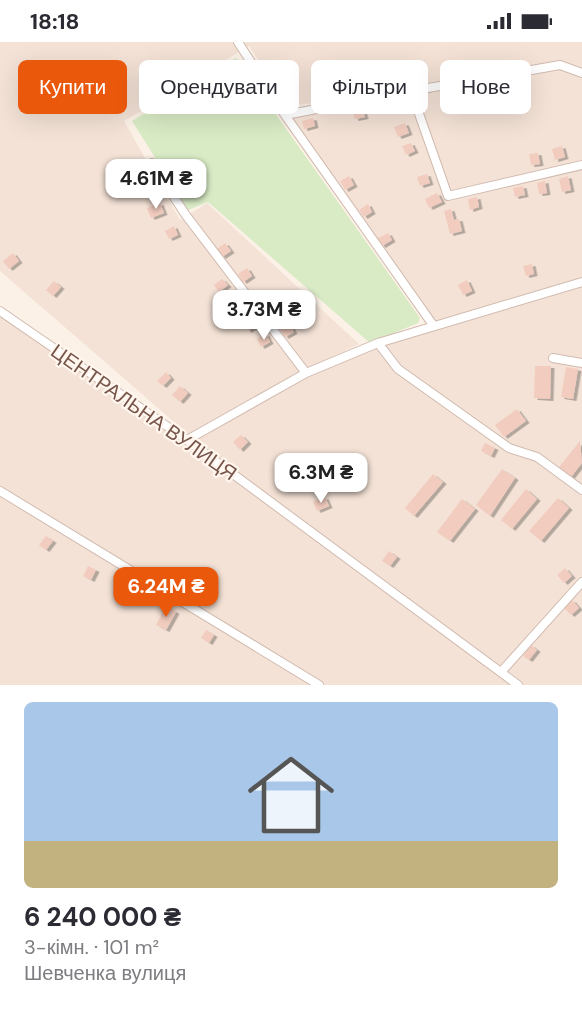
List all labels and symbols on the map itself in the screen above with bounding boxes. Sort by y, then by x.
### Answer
pin: 4.61M ₴ [101,159,211,210]
pin: 3.73M ₴ [209,290,319,341]
street label: ЦЕНТРАЛЬНА ВУЛИЦЯ [46,338,242,486]
pin: 6.3M ₴ [272,453,370,504]
pin: 6.24M ₴ [111,567,221,618]

